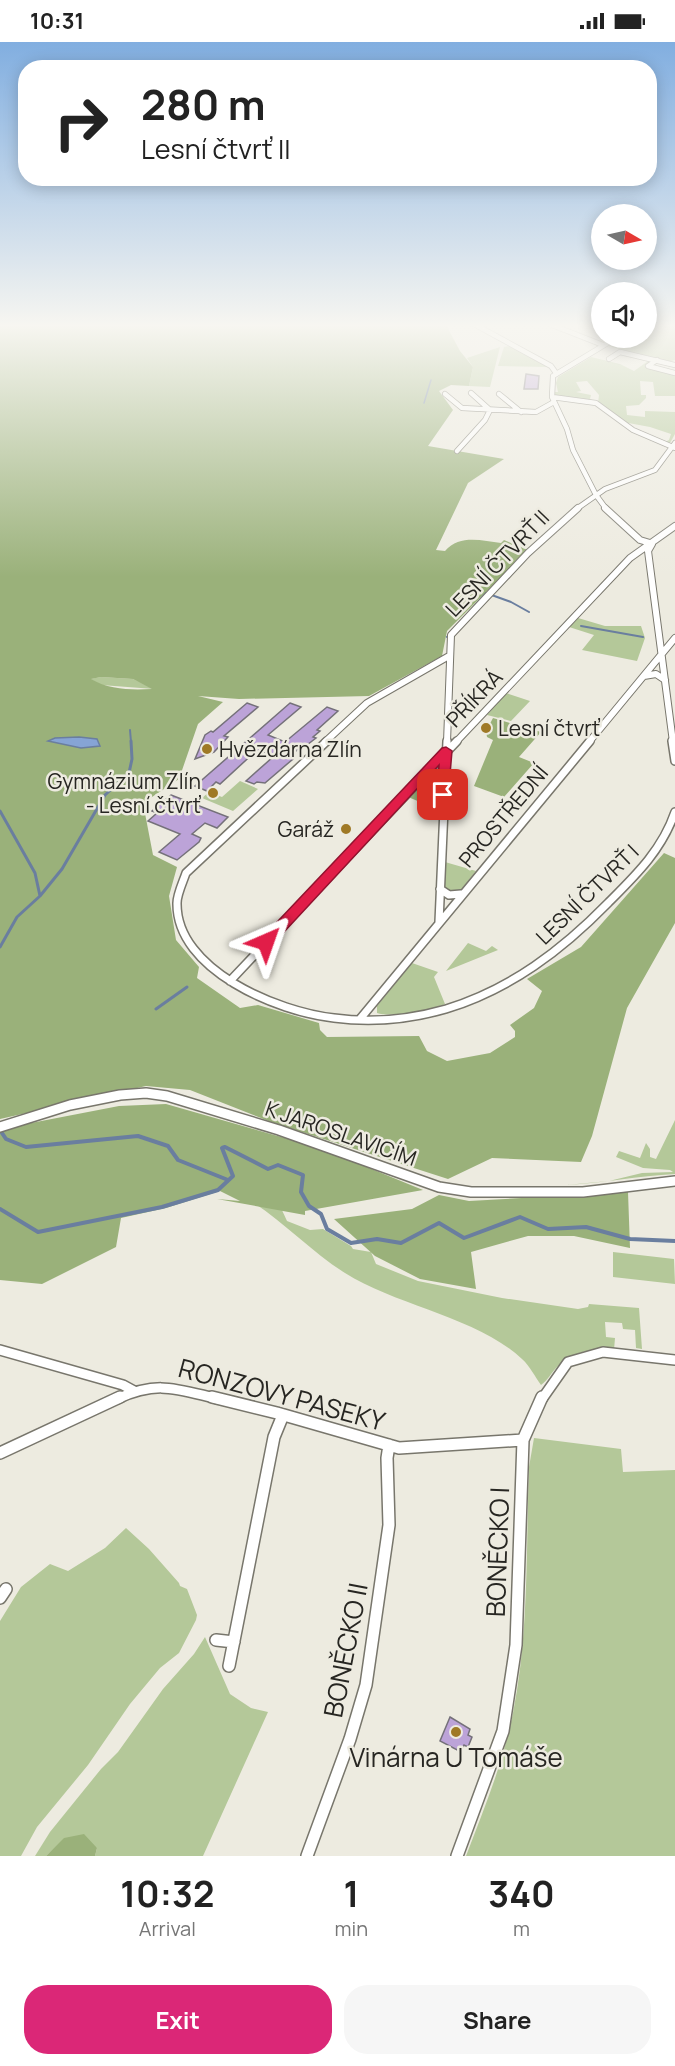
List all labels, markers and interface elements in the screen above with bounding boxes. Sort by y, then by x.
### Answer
text: 10:31 [30,6,84,36]
text: 280 m [141,75,266,133]
icon: right [42,84,120,162]
text: Lesní čtvrť II [141,130,291,167]
north arrow [591,204,657,270]
map controls [591,204,657,348]
button: sound [591,282,657,348]
street label: LESNÍ ČTVRŤ II [439,504,555,622]
street label: PŘÍKRÁ [440,663,508,733]
place label: Lesní čtvrť [498,714,601,742]
marker: Lesní čtvrť [479,721,493,735]
place label: Hvězdárna Zlín [219,735,362,763]
marker: Hvězdárna Zlín [200,742,214,756]
street label: PROSTŘEDNÍ [452,759,554,873]
place label: Gymnázium Zlín - Lesní čtvrť [47,767,202,819]
pin [417,769,468,820]
icon: arrive [426,778,459,811]
marker: Gymnázium Zlín - Lesní čtvrť [206,786,220,800]
place label: Garáž [278,815,334,843]
marker: Garáž [339,822,353,836]
street label: LESNÍ ČTVRŤ I [529,838,645,950]
position arrow [234,910,298,974]
street label: K JAROSLAVICÍM [262,1094,420,1172]
street label: RONZOVY PASEKY [175,1349,390,1439]
street label: BONĚCKO I [477,1486,517,1618]
street label: BONĚCKO II [314,1580,376,1720]
marker: Vinárna U Tomáše [449,1725,463,1739]
place label: Vinárna U Tomáše [349,1739,563,1775]
text: 10:32 [120,1869,214,1918]
text: 1 [343,1869,359,1918]
text: 340 [488,1869,555,1918]
text: Arrival [139,1915,196,1942]
text: min [335,1915,368,1942]
text: m [513,1915,530,1942]
button: Exit [24,1985,332,2054]
button: Share [344,1985,651,2054]

